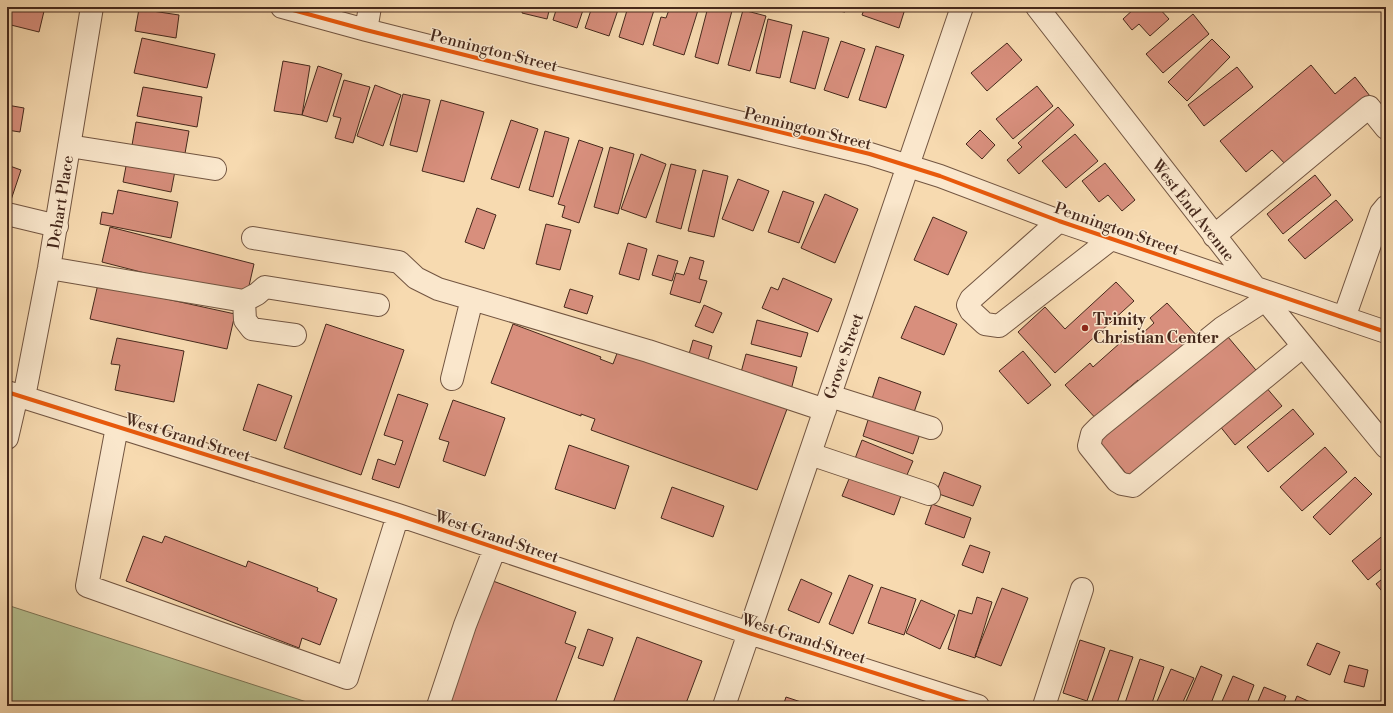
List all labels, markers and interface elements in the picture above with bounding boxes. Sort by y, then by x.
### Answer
street label: Pennington Street [428,25,560,77]
street label: Pennington Street [742,103,874,155]
street label: Dehart Place [44,154,78,250]
street label: West End Avenue [1147,155,1239,265]
street label: Pennington Street [1052,198,1182,260]
street label: Grove Street [820,310,868,402]
place label: Trinity Christian Center [1093,310,1219,348]
marker: Trinity Christian Center [1080,323,1090,333]
street label: West Grand Street [122,409,253,467]
street label: West Grand Street [431,506,562,568]
street label: West Grand Street [738,609,869,669]

